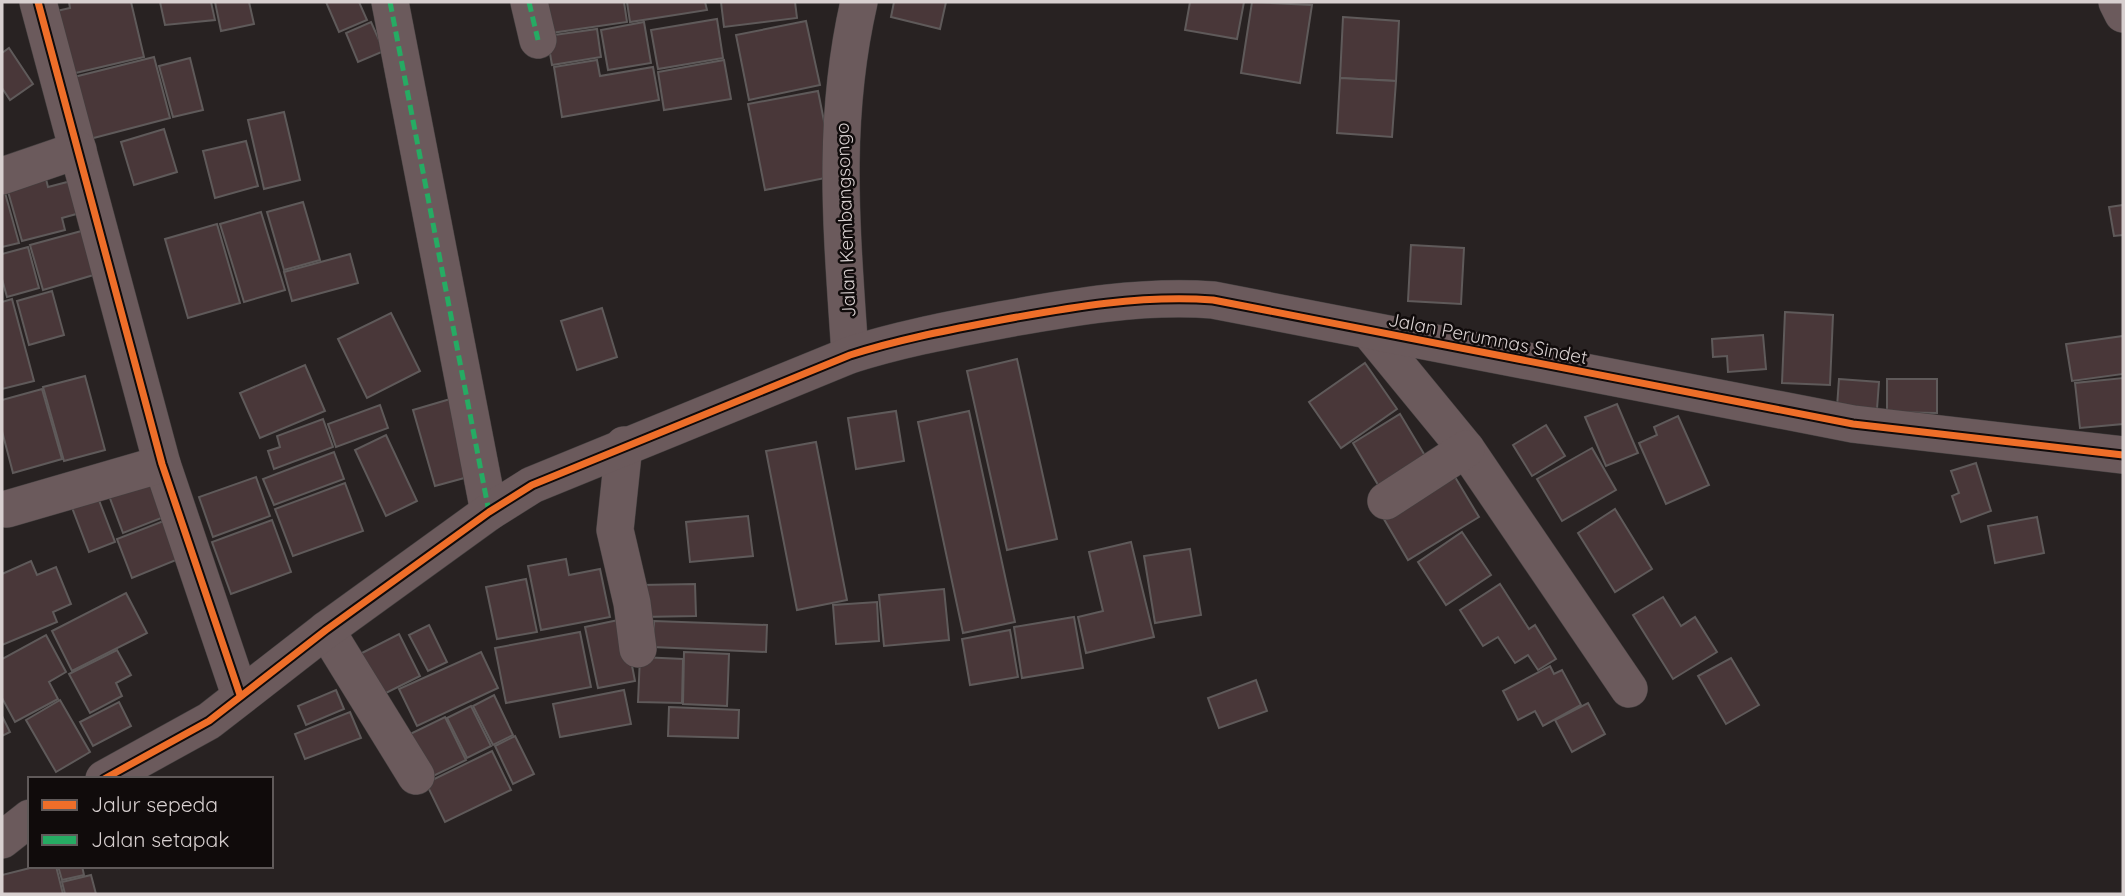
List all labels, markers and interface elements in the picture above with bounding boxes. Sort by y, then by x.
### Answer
street label: Jalan Kembangsongo [830,122,860,318]
street label: Jalan Perumnas Sindet [1386,307,1590,369]
legend [28,777,273,868]
text: Jalur sepeda [91,791,218,817]
text: Jalan setapak [91,826,229,852]

